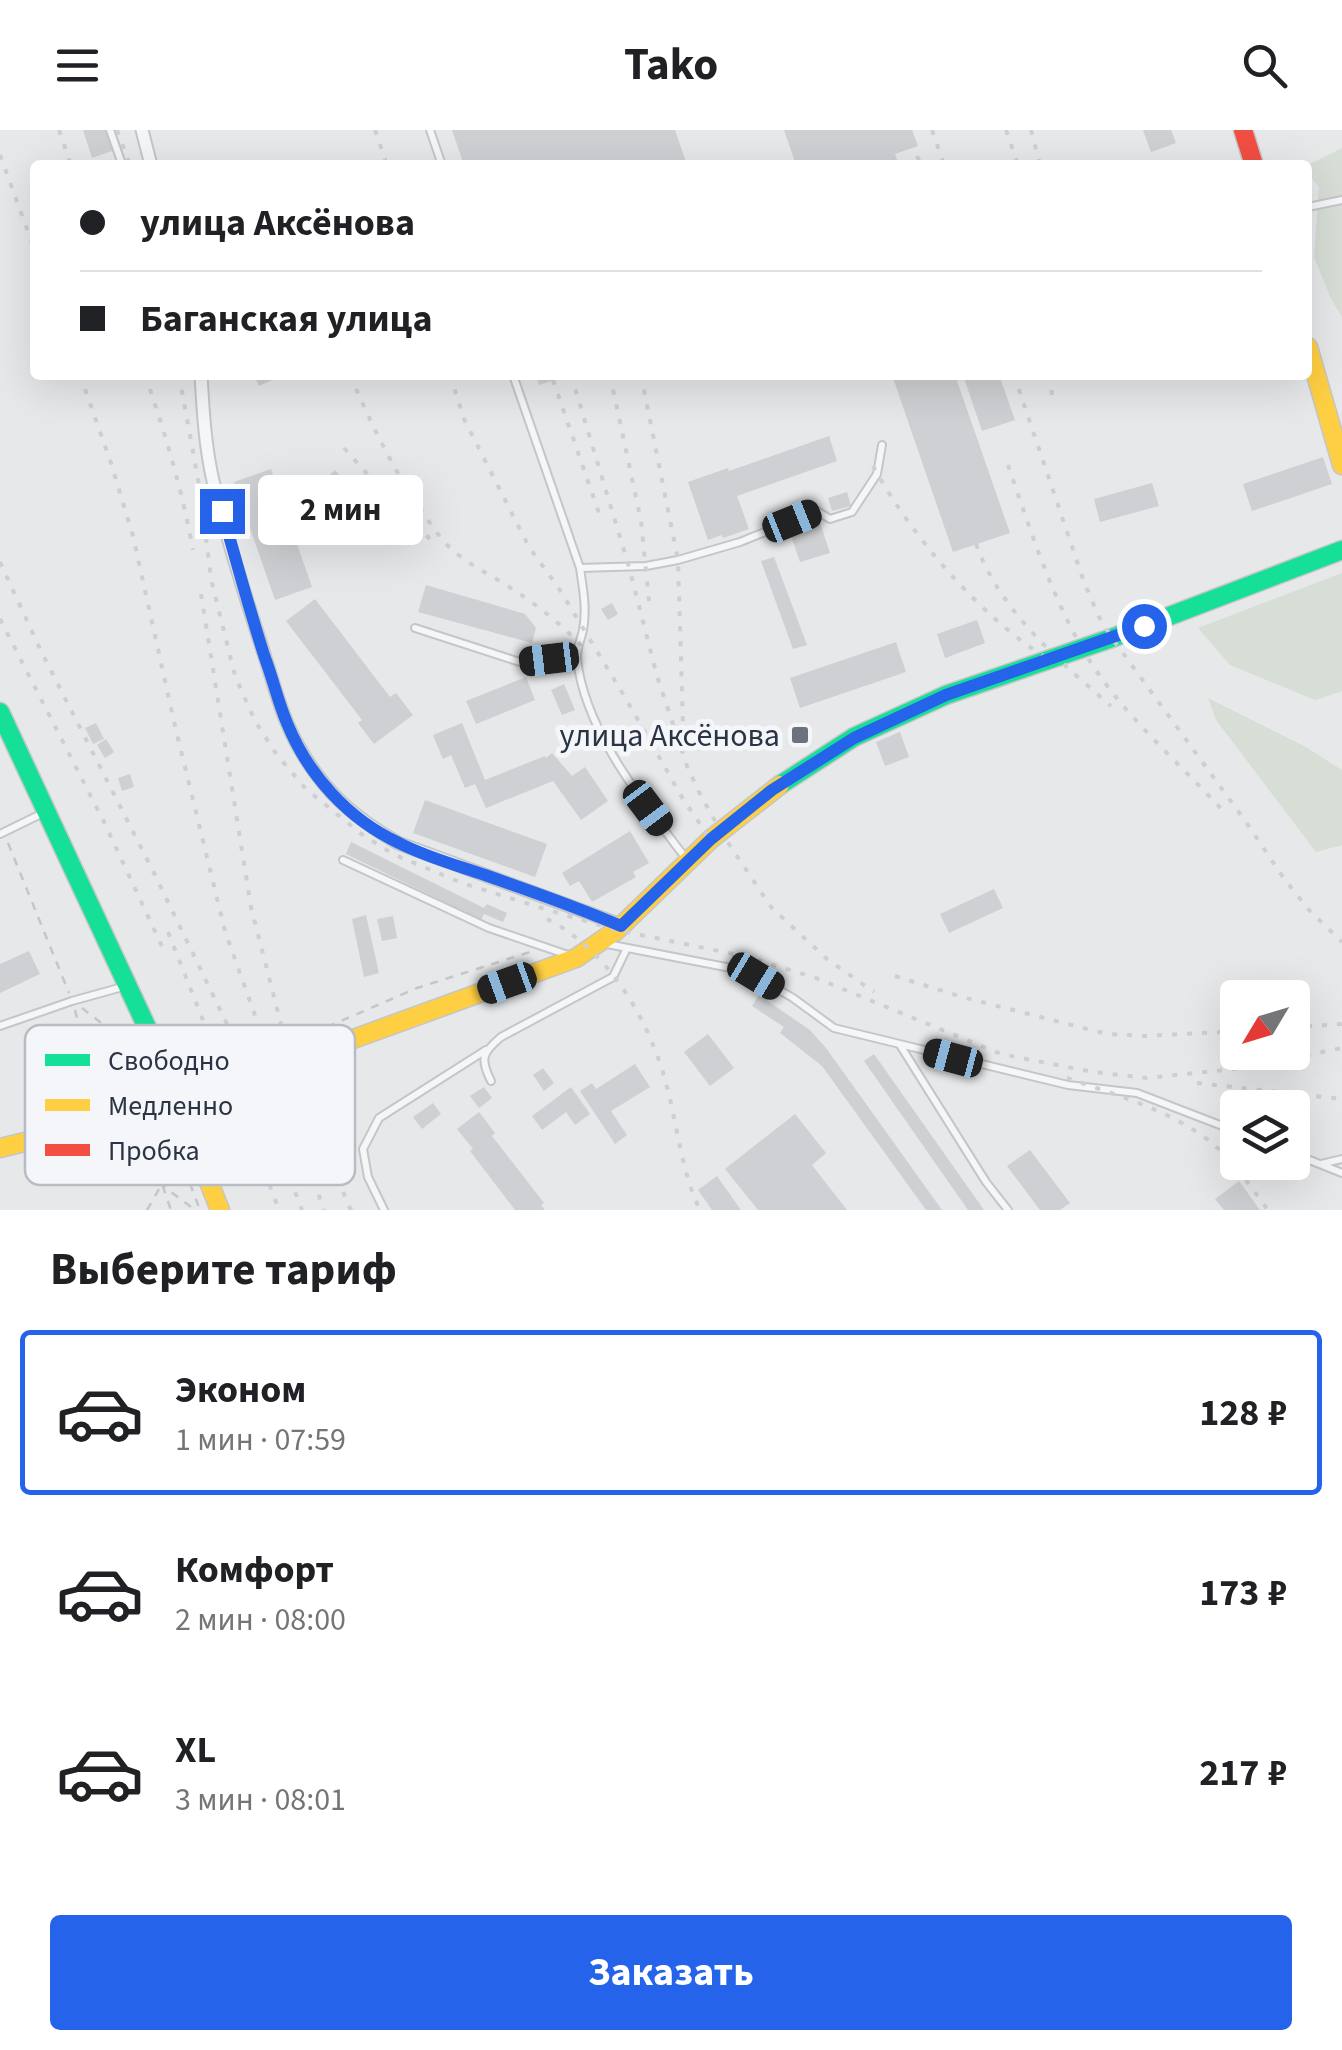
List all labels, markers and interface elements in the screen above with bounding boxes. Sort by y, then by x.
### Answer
text: Tako [624,33,718,97]
icon: menu [50,38,105,93]
icon: search [1237,38,1292,93]
text: улица Аксёнова [140,196,415,250]
text: Баганская улица [140,292,433,346]
callout: 2 мин [257,476,422,546]
text: 2 мин [300,487,381,533]
route end [200,489,245,534]
car [759,496,825,546]
route start [1122,604,1167,649]
car [517,640,581,678]
place label: улица Аксёнова [560,713,780,759]
marker: улица Аксёнова [789,724,811,746]
car [618,775,678,841]
car [723,948,789,1004]
car [474,959,540,1007]
north arrow [1220,980,1310,1070]
map controls [1220,980,1310,1180]
legend [25,1025,355,1185]
car [920,1036,986,1080]
text: Свободно [108,1041,230,1081]
text: Медленно [108,1086,233,1126]
button: layers [1220,1090,1310,1180]
text: Пробка [108,1131,200,1171]
text: Выберите тариф [50,1238,397,1302]
text: Эконом [175,1363,306,1417]
icon: car [55,1368,145,1458]
text: 128 ₽ [1199,1386,1287,1440]
text: 1 мин · 07:59 [175,1417,346,1463]
text: Комфорт [175,1543,334,1597]
icon: car [55,1548,145,1638]
text: 173 ₽ [1199,1566,1287,1620]
text: 2 мин · 08:00 [175,1597,346,1643]
text: XL [175,1723,216,1777]
icon: car [55,1728,145,1818]
text: 217 ₽ [1199,1746,1287,1800]
text: 3 мин · 08:01 [175,1777,346,1823]
button: Заказать [50,1915,1292,2030]

